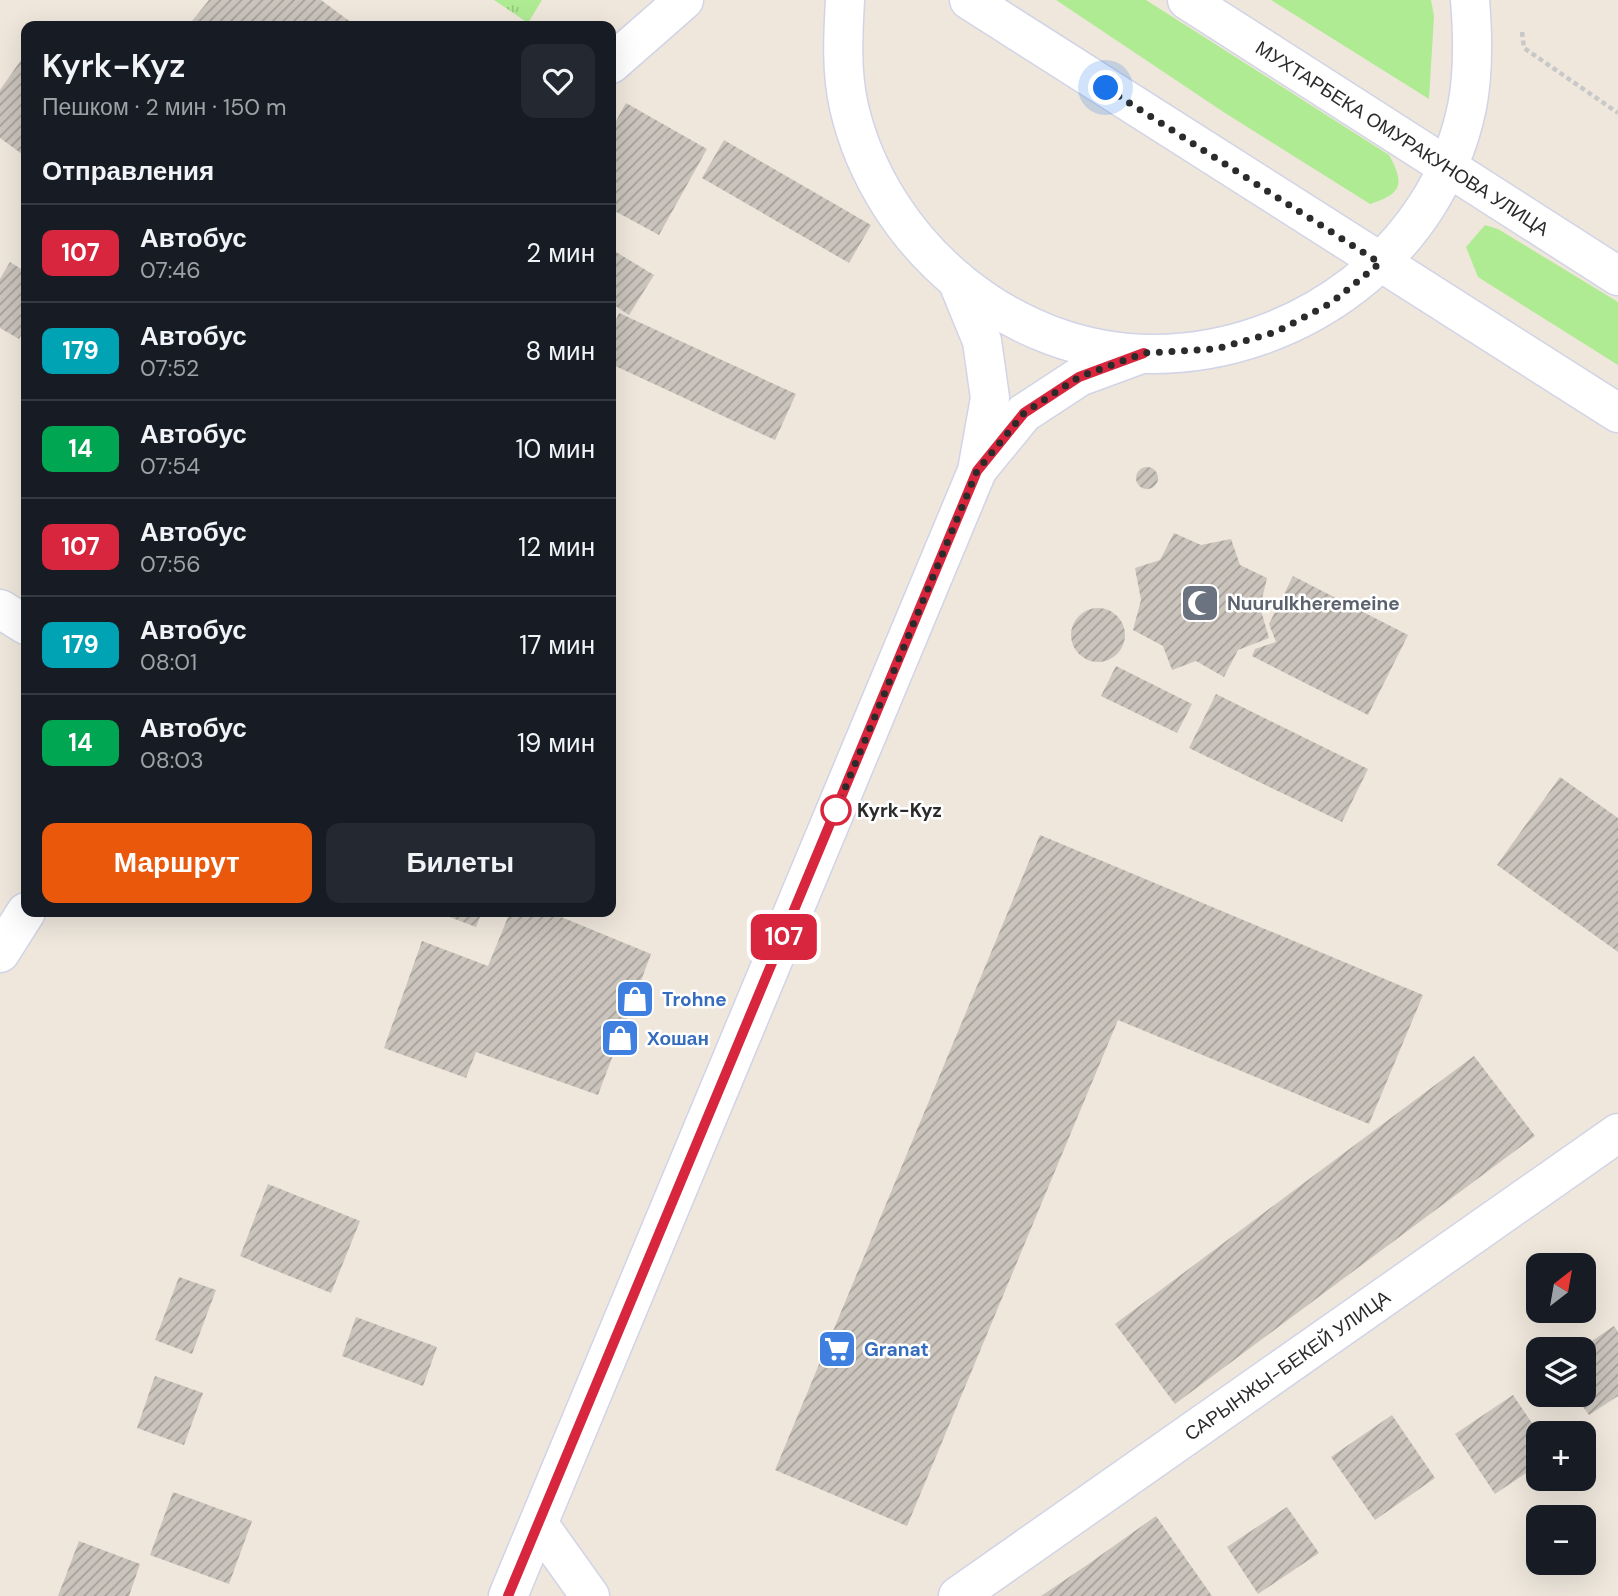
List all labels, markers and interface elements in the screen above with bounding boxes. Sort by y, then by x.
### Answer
street label: МУХТАРБЕКА ОМУРАКУНОВА УЛИЦА [1251,35,1554,242]
text: Kyrk-Kyz [42,44,185,87]
button: heart [521,44,595,118]
your location [1088,70,1123,105]
text: Пешком · 2 мин · 150 m [42,92,287,122]
text: Отправления [42,154,214,188]
text: Автобус [140,221,247,255]
text: 2 мин [526,236,595,270]
text: 107 [61,237,100,268]
text: 07:46 [140,255,201,285]
text: Автобус [140,319,247,353]
text: 8 мин [526,334,595,368]
text: 179 [62,335,99,366]
text: 07:52 [140,353,199,383]
text: Автобус [140,417,247,451]
text: 10 мин [515,432,595,466]
text: 14 [68,433,93,464]
text: 07:54 [140,451,200,481]
text: Автобус [140,515,247,549]
text: 12 мин [518,530,595,564]
text: 107 [61,531,100,562]
text: 07:56 [140,549,201,579]
mosque icon: Nuurulkheremeine [1179,582,1221,624]
place label: Nuurulkheremeine [1227,591,1400,616]
text: Автобус [140,613,247,647]
text: 17 мин [519,628,595,662]
text: 179 [62,629,99,660]
text: 08:01 [140,647,197,677]
text: Автобус [140,711,247,745]
text: 19 мин [517,726,595,760]
text: 14 [68,727,93,758]
text: 08:03 [140,745,204,775]
marker: Kyrk-Kyz [821,795,851,825]
place label: Kyrk-Kyz [857,798,942,823]
button: Маршрут [42,823,312,903]
button: Билеты [326,823,595,903]
line badge: 107 [744,914,824,960]
text: 107 [765,921,803,952]
shop icon: Trohne [614,978,656,1020]
place label: Trohne [662,987,727,1012]
shop icon: Хошан [599,1017,641,1059]
place label: Хошан [647,1026,709,1051]
north arrow [1526,1253,1596,1323]
map controls [1526,1253,1596,1575]
street label: САРЫНЖЫ-БЕКЕЙ УЛИЦА [1180,1285,1395,1446]
supermarket icon: Granat [816,1328,858,1370]
place label: Granat [864,1337,929,1362]
button: layers [1526,1337,1596,1407]
button: + [1526,1421,1596,1491]
button: − [1526,1505,1596,1575]

